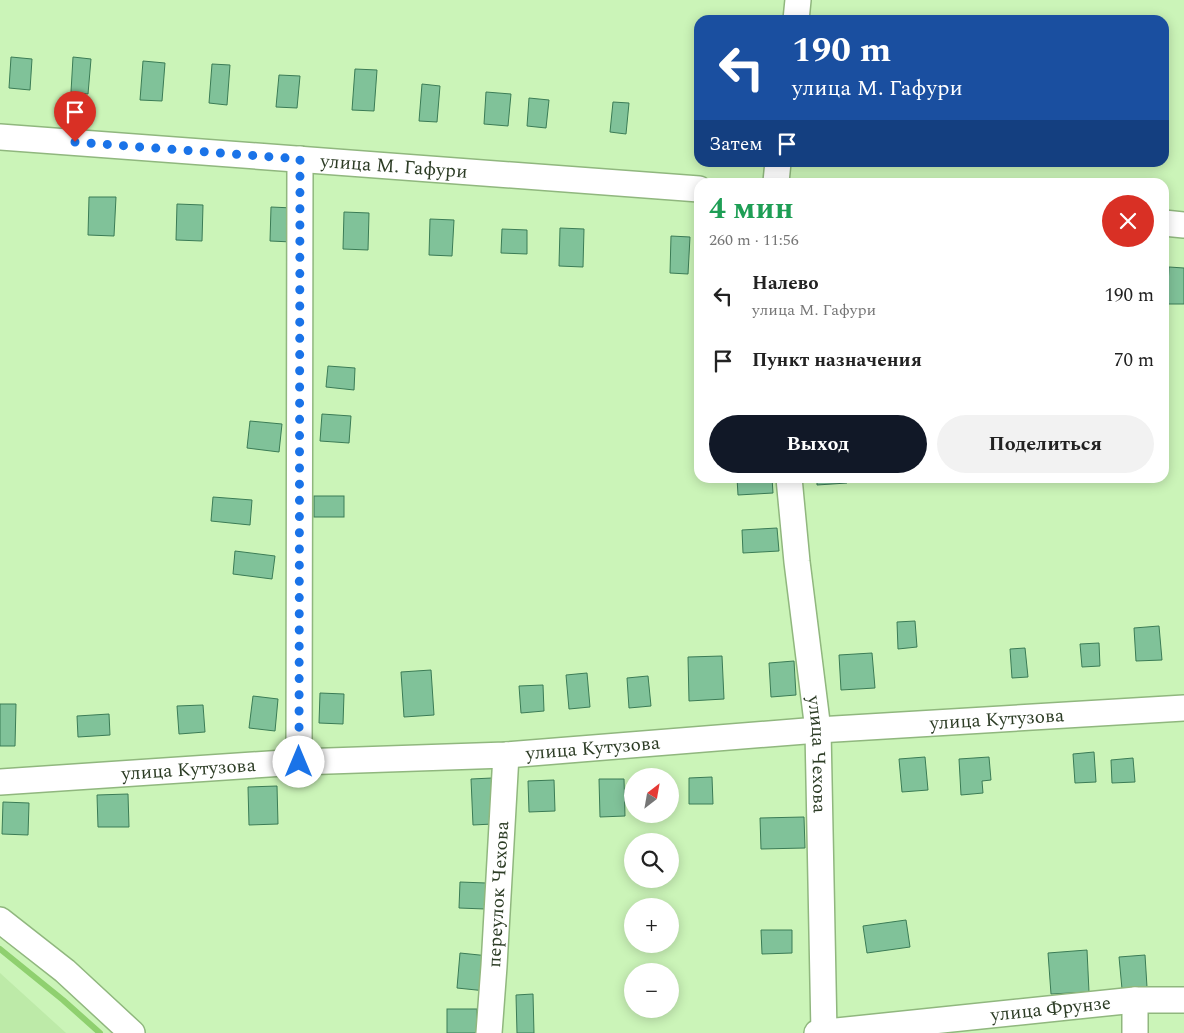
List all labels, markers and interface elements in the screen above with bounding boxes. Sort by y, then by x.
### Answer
text: 190 m [792,24,891,77]
icon: left [709,35,774,100]
text: улица М. Гафури [792,72,963,105]
pin [54,91,96,142]
icon: arrive [61,98,89,126]
text: Затем [709,130,763,159]
icon: arrive [773,130,801,158]
street label: улица М. Гафури [318,146,469,186]
text: 4 мин [709,186,794,232]
button: close [1102,195,1154,247]
text: 260 m · 11:56 [709,228,799,252]
text: Налево [752,269,819,298]
text: 190 m [1104,281,1154,310]
icon: left [709,282,737,310]
text: улица М. Гафури [752,298,876,322]
text: Пункт назначения [752,346,922,375]
text: 70 m [1114,346,1154,375]
icon: arrive [709,347,737,375]
button: Выход [709,415,927,473]
button: Поделиться [937,415,1154,473]
street label: улица Чехова [799,693,834,814]
street label: улица Кутузова [928,701,1066,738]
street label: улица Кутузова [524,728,662,768]
position arrow [272,735,324,787]
street label: улица Кутузова [119,750,257,788]
north arrow [624,768,679,822]
map controls [624,768,679,1018]
street label: переулок Чехова [479,819,517,969]
button: search [624,833,679,888]
button: + [624,898,679,953]
button: − [624,963,679,1018]
street label: улица Фрунзе [988,988,1112,1030]

